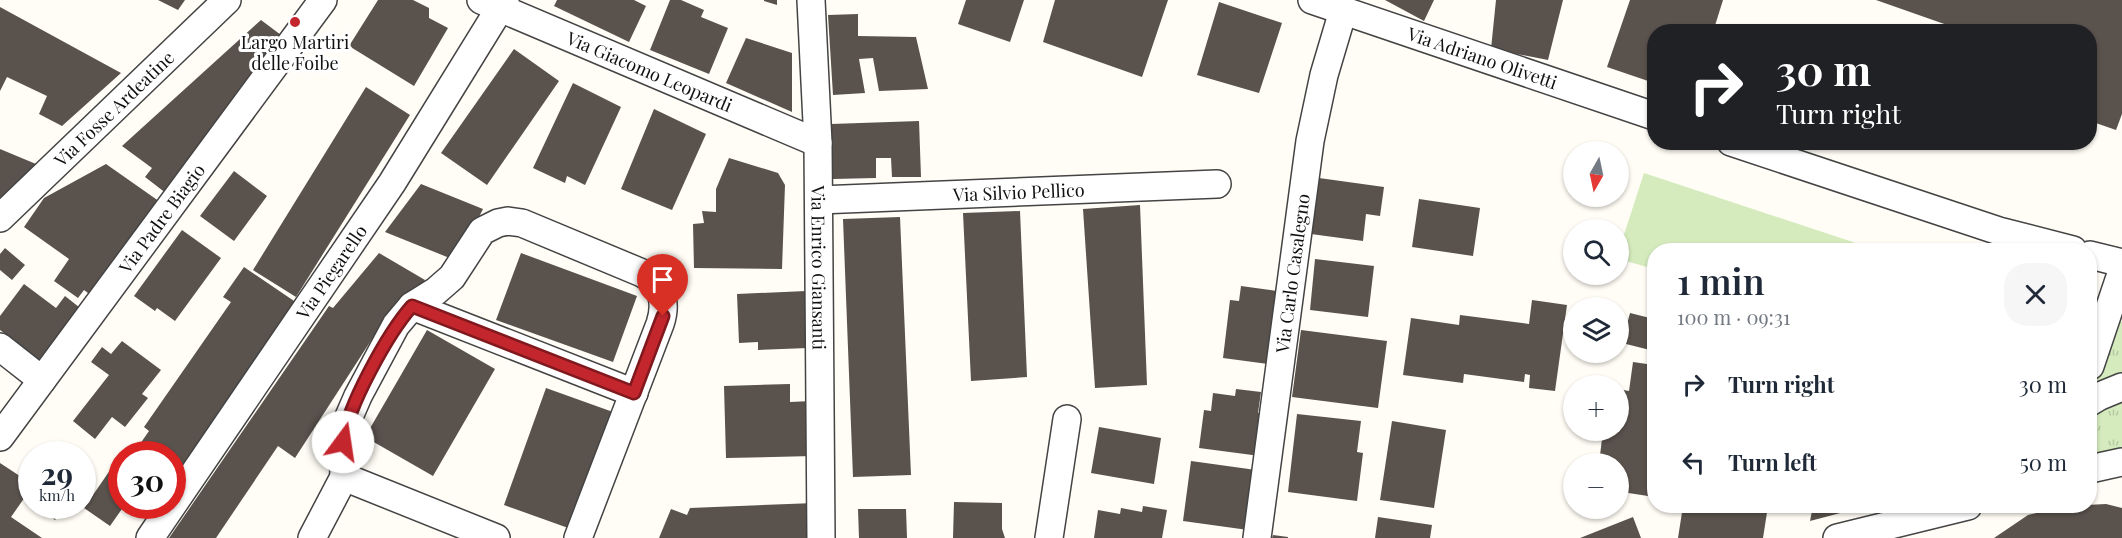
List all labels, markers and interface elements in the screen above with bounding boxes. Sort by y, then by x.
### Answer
marker: Largo Martiri delle Foibe [288,15,302,29]
street label: Via Adriano Olivetti [1404,21,1560,94]
street label: Via Giacomo Leopardi [562,25,736,117]
place label: Largo Martiri delle Foibe [241,30,349,75]
text: 30 m [1776,41,1871,97]
street label: Via Fosse Ardeatine [48,45,179,172]
icon: right [1677,48,1755,126]
text: Turn right [1776,95,1901,131]
north arrow [1563,141,1629,207]
map controls [1563,141,1629,519]
street label: Via Padre Biagio [113,159,210,279]
street label: Via Silvio Pellico [952,177,1085,207]
street label: Via Enrico Giansanti [806,184,832,350]
street label: Via Carlo Casalegno [1270,192,1315,355]
button: search [1563,219,1629,285]
street label: Via Piegarello [290,220,372,325]
pin [637,254,688,316]
text: 1 min [1677,256,1765,304]
icon: arrive [646,263,679,296]
button: close [2004,263,2067,326]
button: layers [1563,297,1629,363]
text: 100 m · 09:31 [1677,303,1790,330]
icon: right [1677,368,1710,401]
text: Turn right [1728,369,1834,399]
text: 30 m [2019,369,2067,399]
button: + [1563,375,1629,441]
position arrow [311,410,375,474]
speed limit sign: 30 [108,441,186,519]
icon: left [1677,446,1710,479]
text: Turn left [1728,447,1817,477]
text: 50 m [2020,447,2067,477]
text: 29 [41,453,73,493]
button: − [1563,453,1629,519]
text: km/h [39,485,75,505]

